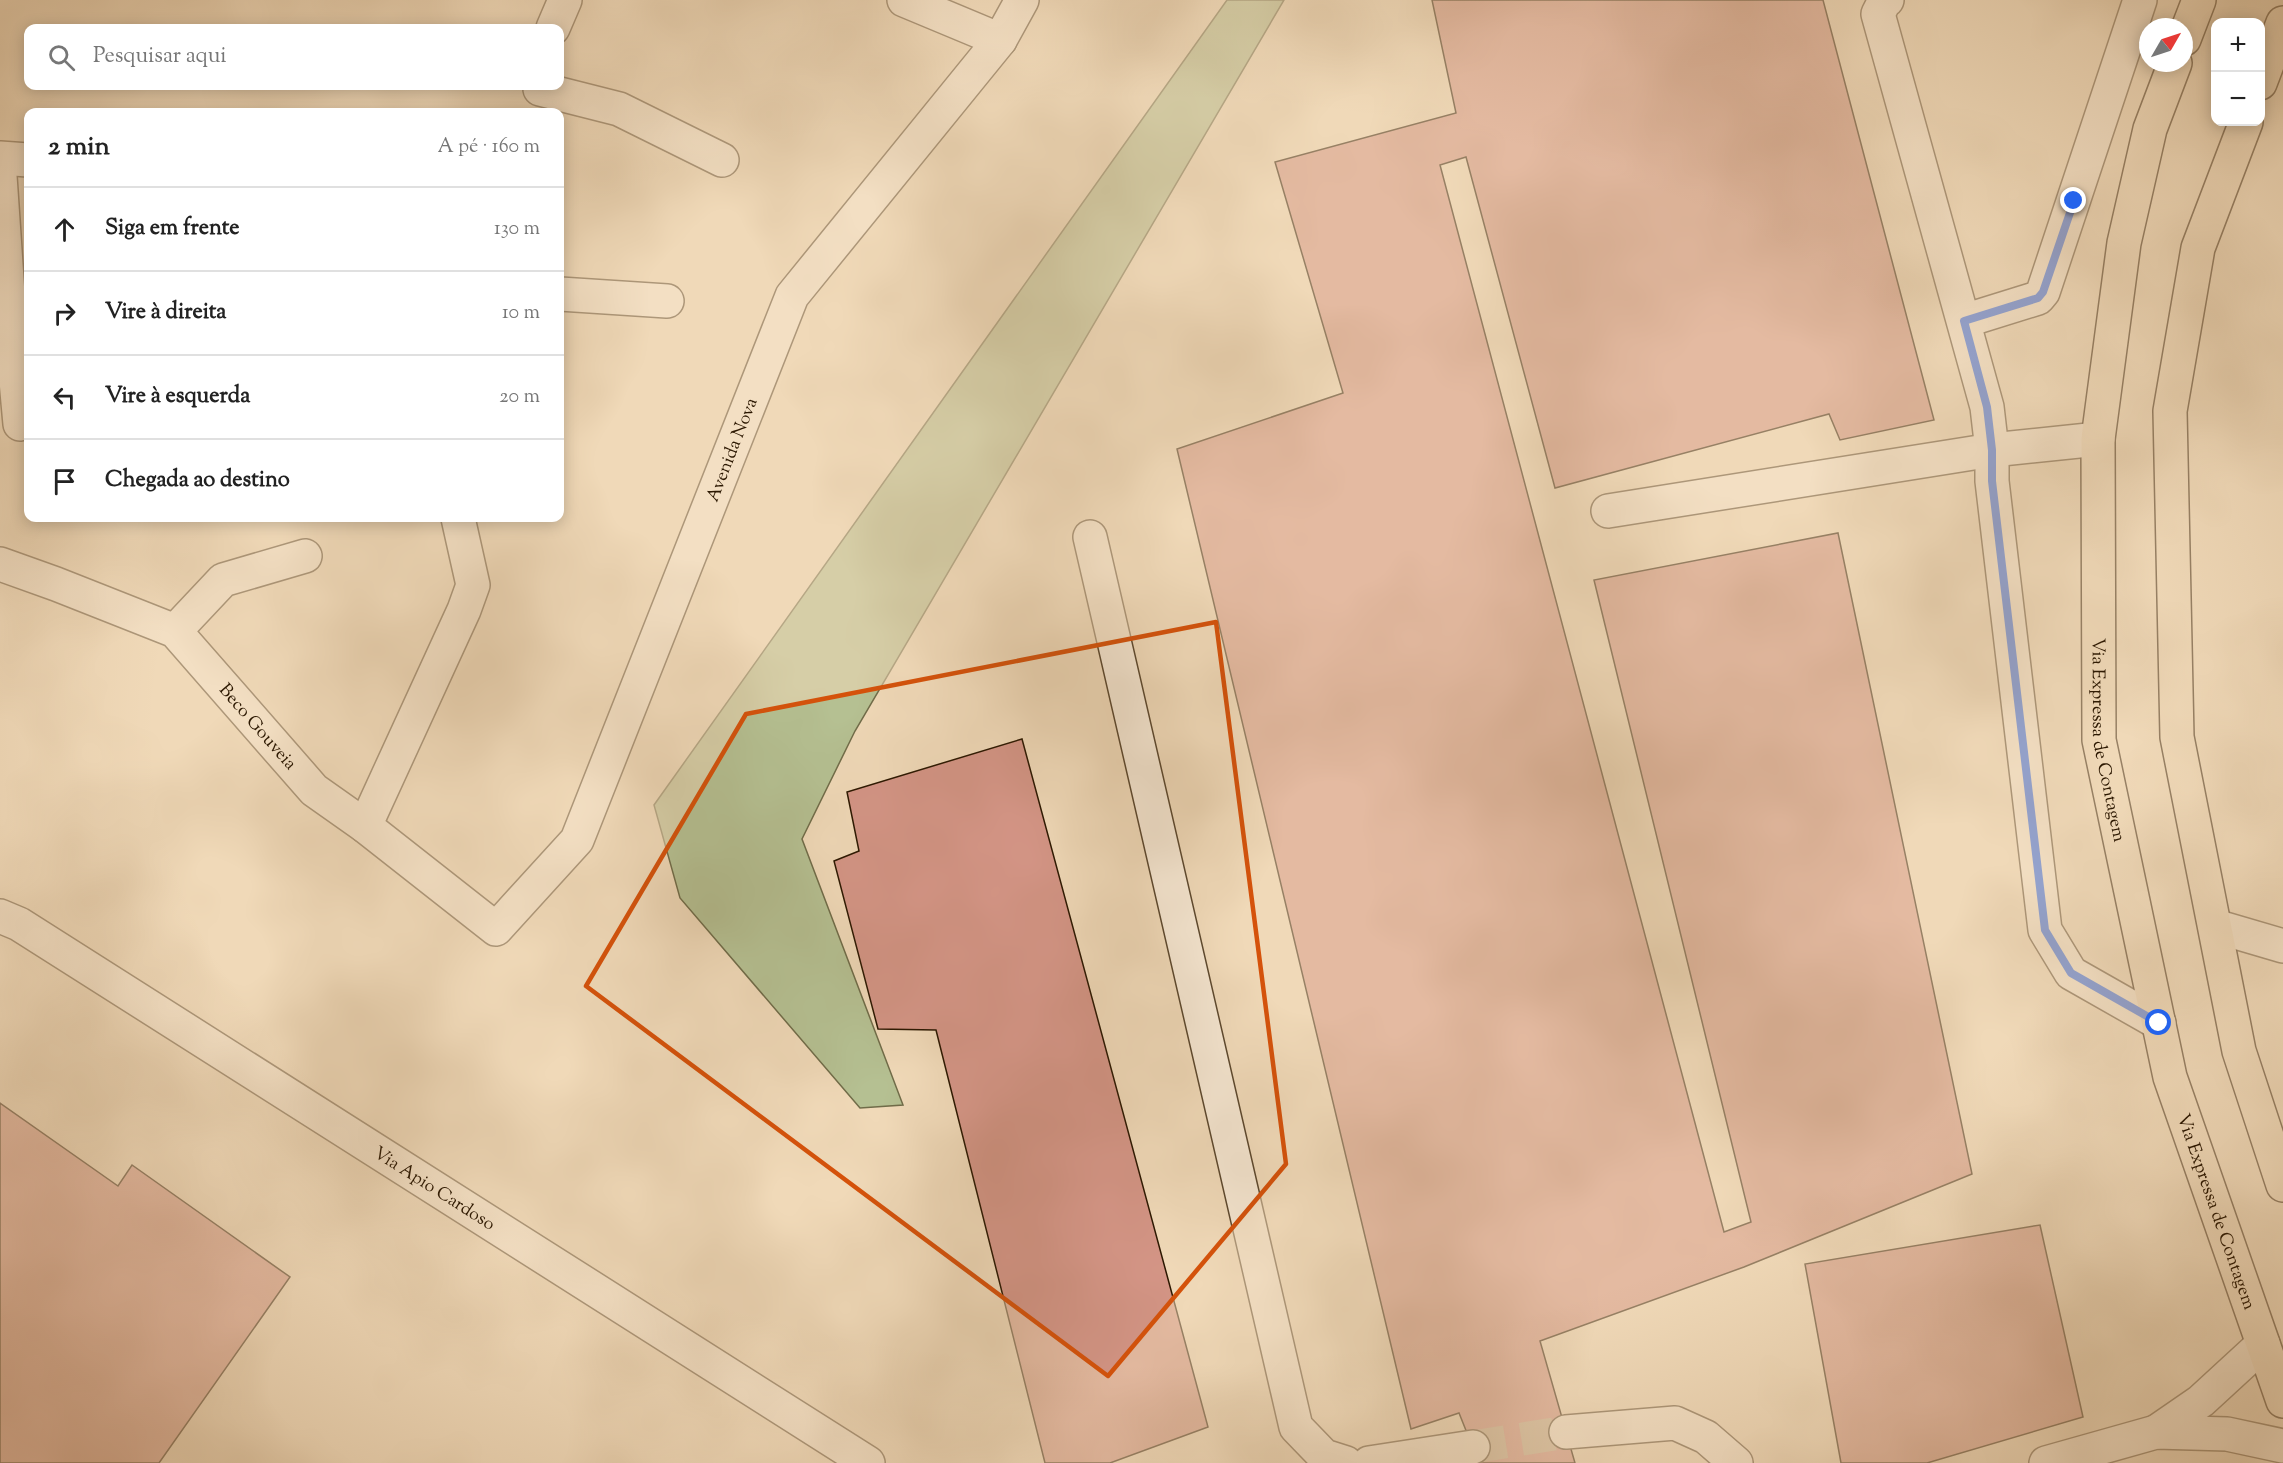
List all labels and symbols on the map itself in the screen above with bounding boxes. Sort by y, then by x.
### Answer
north arrow [2139,18,2193,72]
route end [2060,187,2086,213]
street label: Avenida Nova [701,394,766,506]
street label: Via Expressa de Contagem [2084,638,2131,845]
street label: Beco Gouveia [212,679,302,777]
route start [2145,1009,2171,1035]
street label: Via Expressa de Contagem [2169,1111,2261,1314]
street label: Via Apio Cardoso [368,1141,500,1238]

